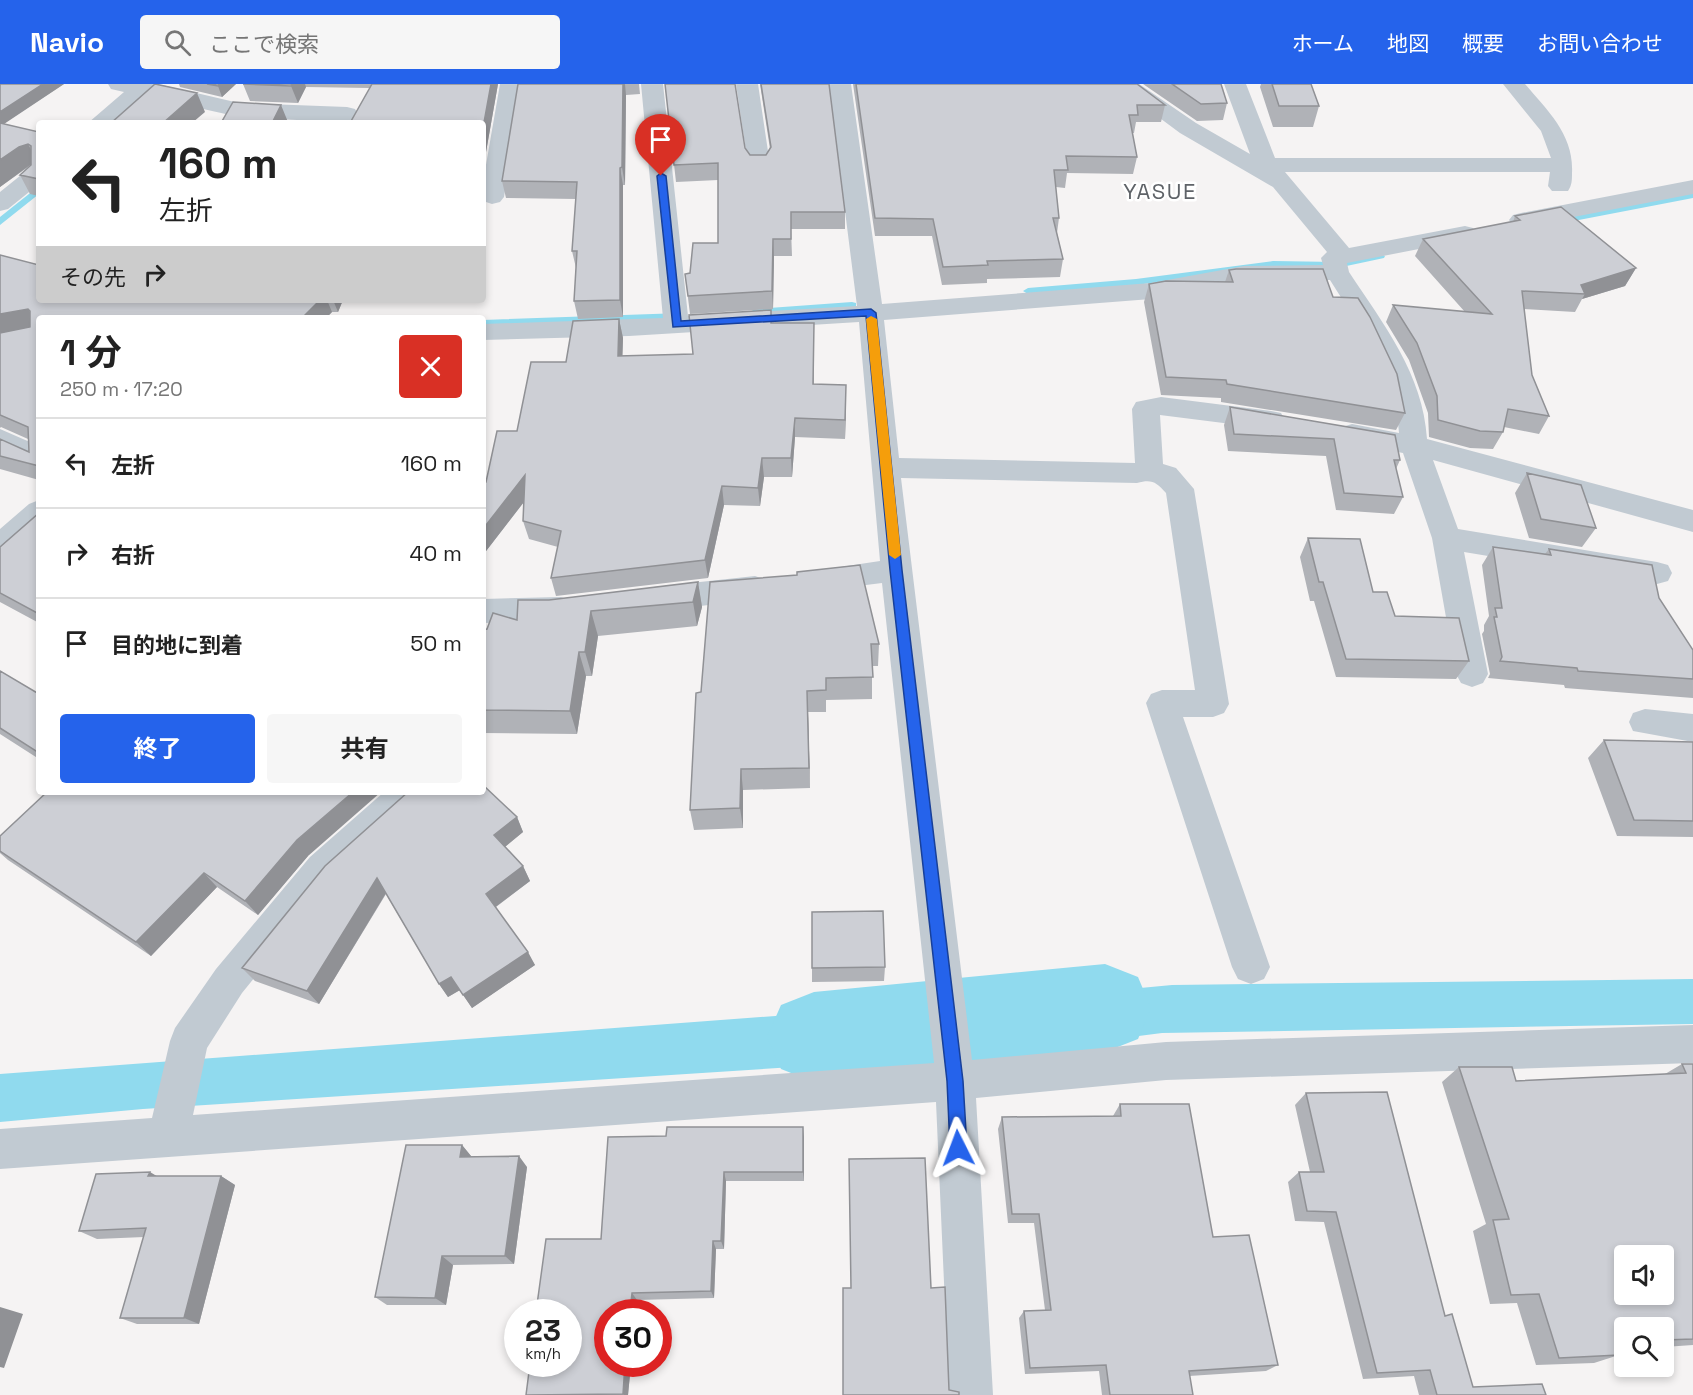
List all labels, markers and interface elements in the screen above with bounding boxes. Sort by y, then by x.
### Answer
search box [140,15,560,69]
text: Navio [30,24,104,60]
icon: search [161,26,194,59]
text: ここで検索 [209,30,319,58]
text: ホーム [1292,30,1354,57]
text: 地図 [1387,30,1429,57]
text: 概要 [1462,30,1504,57]
text: お問い合わせ [1537,30,1663,57]
pin [635,114,686,176]
icon: arrive [644,123,677,156]
text: 160 m [159,137,278,190]
icon: left [60,144,138,222]
district label: YASUE [1123,177,1197,205]
text: 左折 [159,193,213,228]
icon: right [138,258,171,291]
text: その先 [60,263,126,291]
text: 1 分 [60,330,121,376]
button: close [399,335,462,398]
text: 250 m · 17:20 [60,376,183,402]
icon: left [60,447,93,480]
text: 160 m [401,449,462,477]
text: 左折 [111,451,155,479]
icon: right [60,537,93,570]
text: 40 m [410,539,462,567]
text: 右折 [111,541,155,569]
icon: arrive [60,627,93,660]
text: 50 m [410,629,462,657]
text: 目的地に到着 [111,631,243,659]
button: 終了 [60,714,255,783]
button: 共有 [267,714,462,783]
position arrow [926,1116,990,1180]
map controls [1614,1245,1674,1377]
button: sound [1614,1245,1674,1305]
speed limit sign: 30 [594,1299,672,1377]
text: 23 [525,1311,561,1350]
button: search [1614,1317,1674,1377]
text: km/h [525,1344,561,1363]

